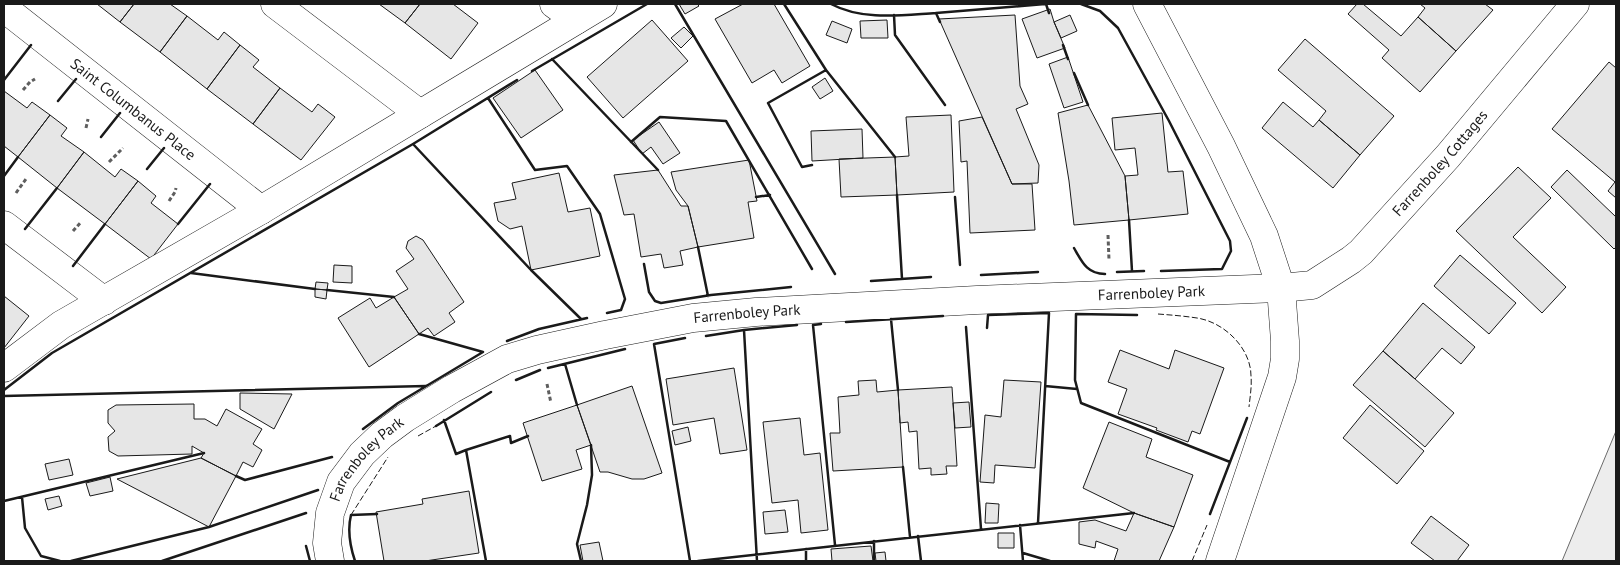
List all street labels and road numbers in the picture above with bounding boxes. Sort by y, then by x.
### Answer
street label: Saint Columbanus Place [67,54,200,164]
street label: Farrenboley Cottages [1388,106,1491,220]
street label: Farrenboley Park [1097,281,1206,304]
street label: Farrenboley Park [693,300,802,327]
street label: Farrenboley Park [325,412,408,504]

